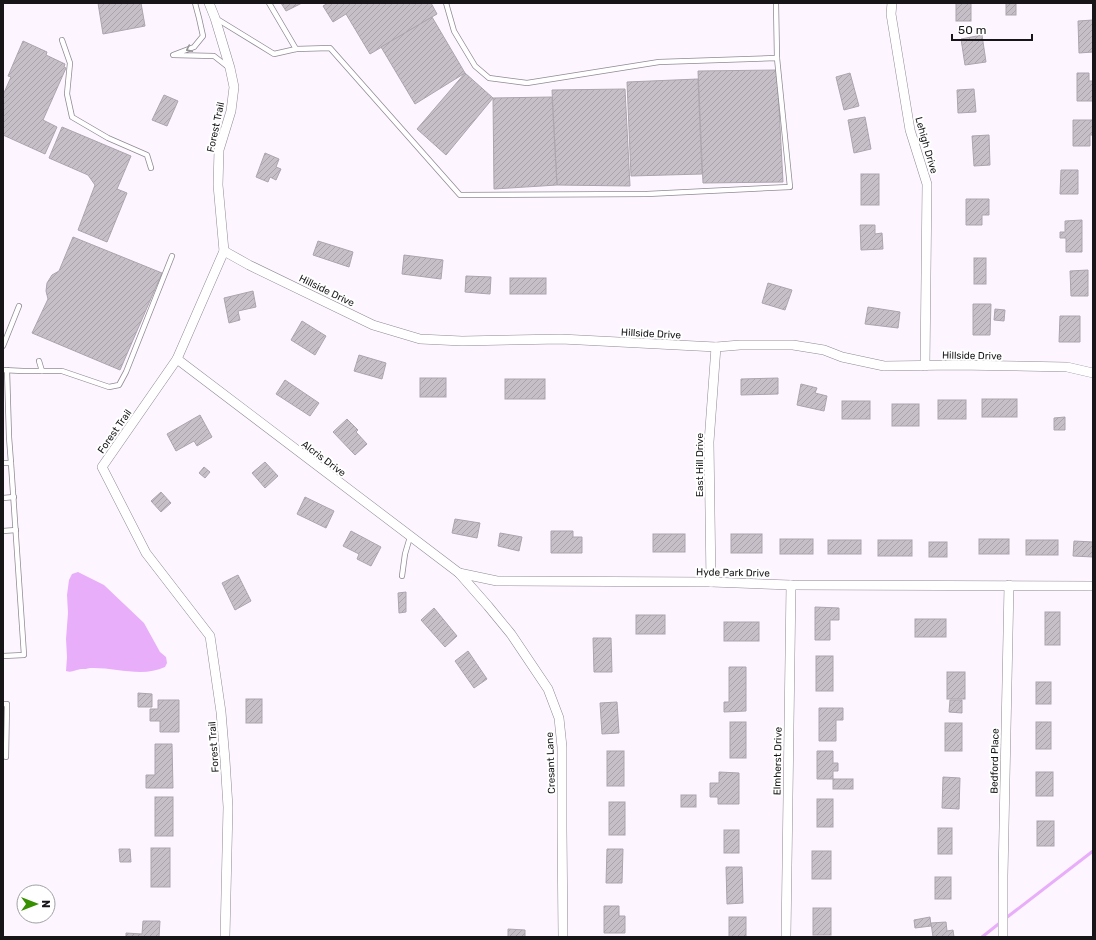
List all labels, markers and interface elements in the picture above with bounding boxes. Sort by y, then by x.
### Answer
scale bar [952,16,1032,42]
text: 50 m [958,23,986,37]
one-way arrow [186,44,193,52]
street label: Forest Trail [205,101,227,153]
street label: Lehigh Drive [912,116,940,175]
street label: Hillside Drive [297,272,357,310]
street label: Hillside Drive [621,326,682,342]
street label: Hillside Drive [942,349,1002,363]
street label: Forest Trail [95,407,134,456]
street label: East Hill Drive [694,433,706,497]
street label: Alcris Drive [299,438,348,480]
street label: Hyde Park Drive [696,566,770,580]
street label: Forest Trail [206,721,222,773]
street label: Elmherst Drive [771,726,785,795]
street label: Bedford Place [988,728,1002,794]
street label: Cresant Lane [544,732,558,794]
north arrow [16,884,56,924]
text: N [39,900,52,908]

